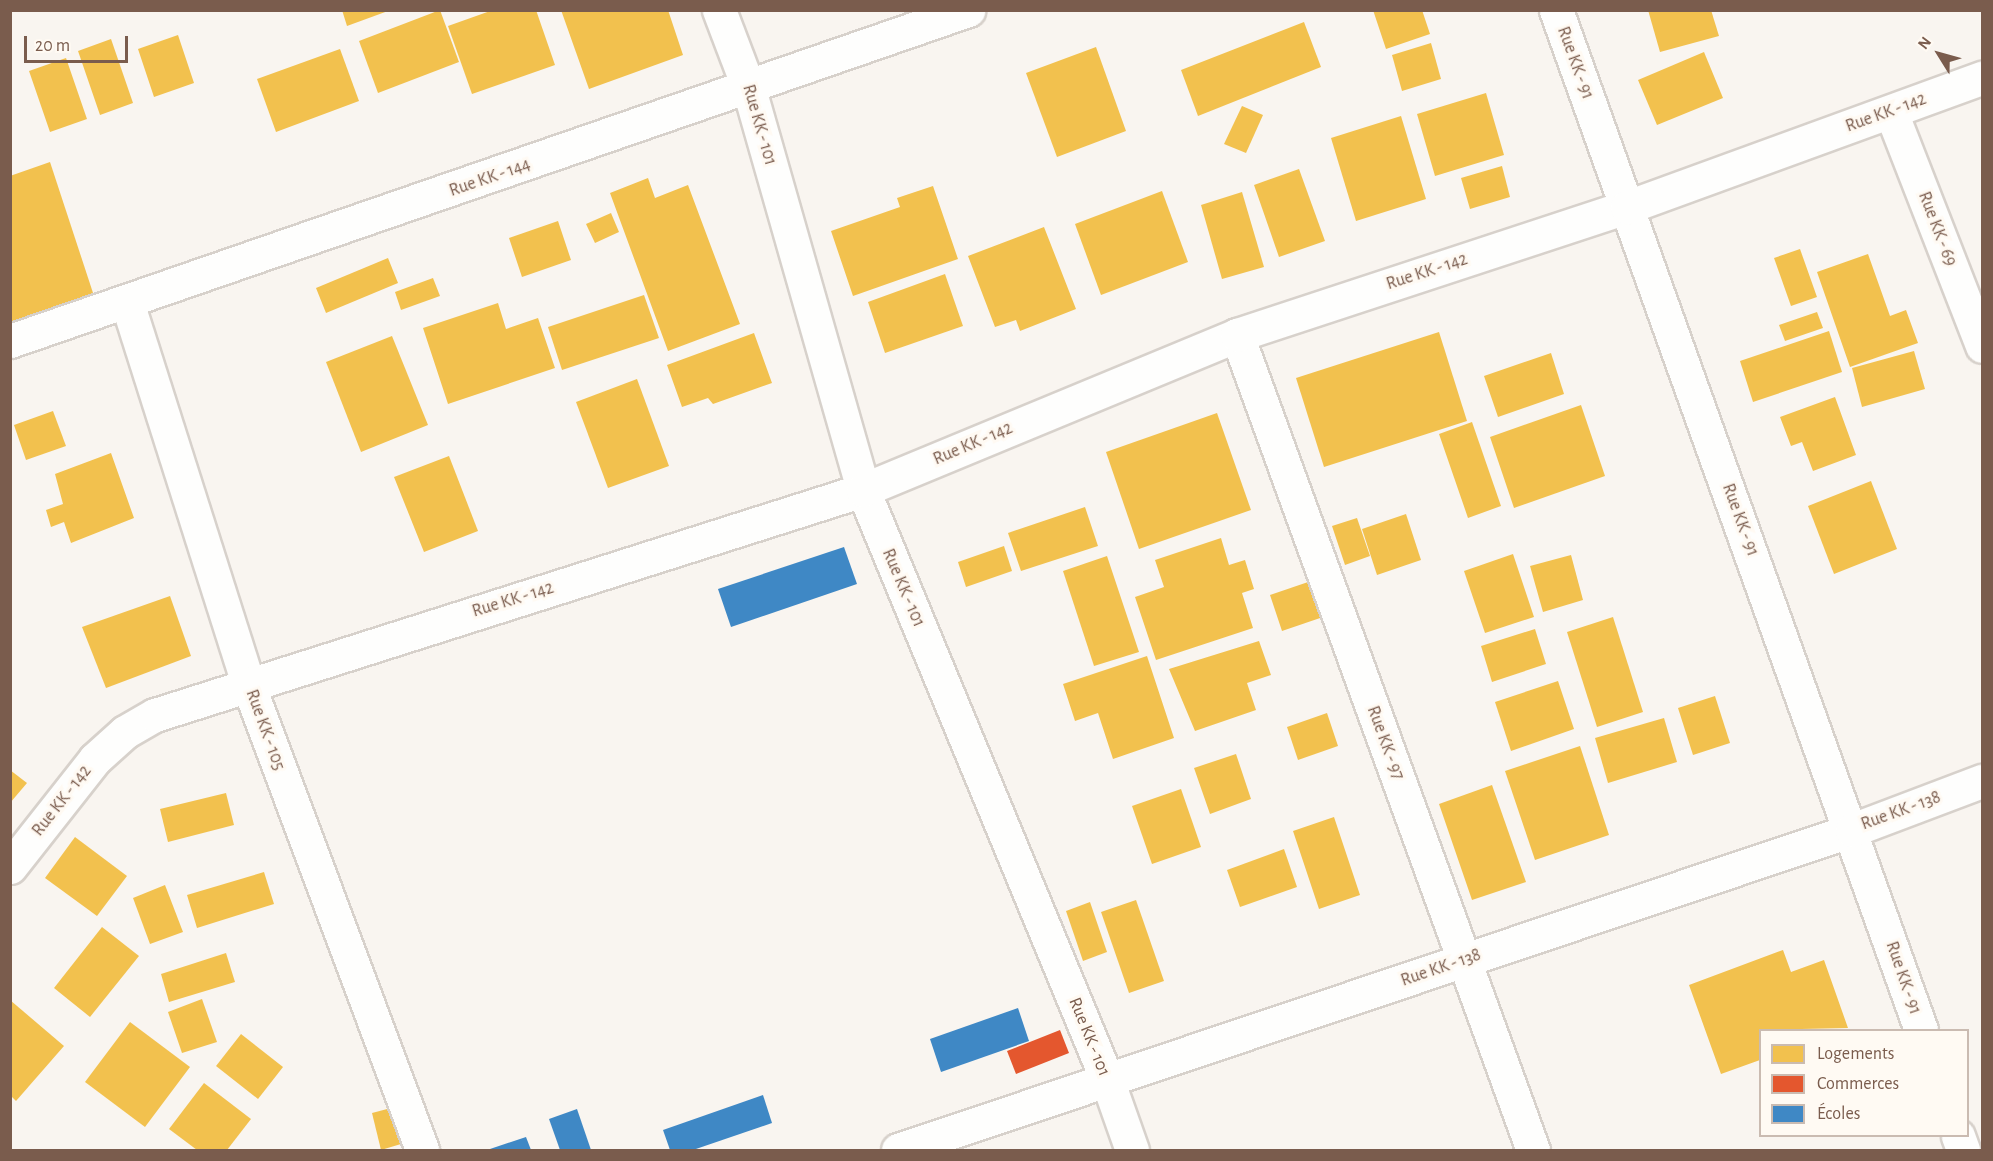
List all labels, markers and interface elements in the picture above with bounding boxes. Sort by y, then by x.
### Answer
scale bar [27,24,130,62]
street label: Rue KK - 91 [1552,24,1598,102]
north arrow [1909,24,1969,84]
text: N [1915,34,1934,52]
text: 20 m [35,37,70,55]
street label: Rue KK - 101 [737,82,781,168]
street label: Rue KK - 142 [1843,88,1929,138]
street label: Rue KK - 144 [446,154,534,202]
street label: Rue KK - 69 [1913,189,1961,269]
street label: Rue KK - 142 [1384,249,1470,295]
street label: Rue KK - 142 [930,418,1016,470]
street label: Rue KK - 91 [1717,481,1763,559]
street label: Rue KK - 101 [877,546,929,630]
street label: Rue KK - 142 [470,577,556,623]
street label: Rue KK - 105 [240,687,290,773]
street label: Rue KK - 97 [1362,703,1408,783]
street label: Rue KK - 142 [28,761,96,841]
street label: Rue KK - 138 [1858,787,1944,835]
street label: Rue KK - 91 [1880,939,1926,1017]
street label: Rue KK - 138 [1398,944,1484,992]
street label: Rue KK - 101 [1063,994,1115,1080]
legend [1759,1029,1969,1137]
text: Logements [1817,1045,1895,1063]
text: Commerces [1817,1075,1899,1093]
text: Écoles [1817,1105,1860,1123]

